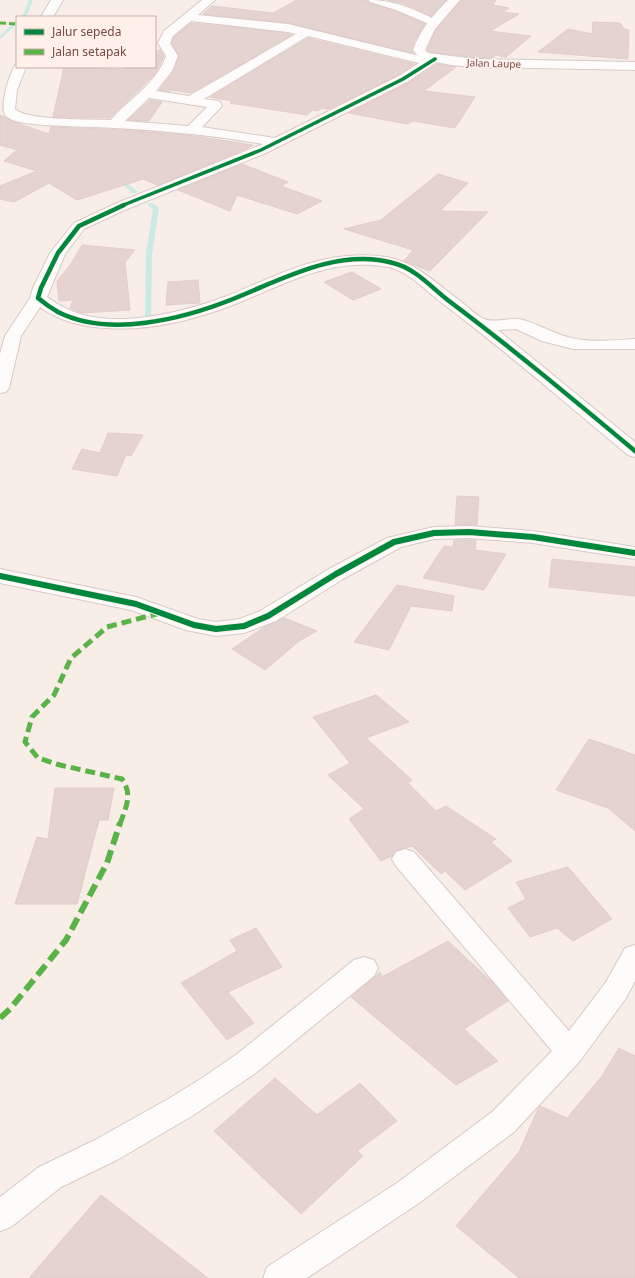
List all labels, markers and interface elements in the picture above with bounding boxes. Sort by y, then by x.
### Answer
legend [16,16,156,68]
text: Jalur sepeda [51,23,121,40]
text: Jalan setapak [51,43,127,60]
street label: Jalan Laupe [466,55,522,71]

